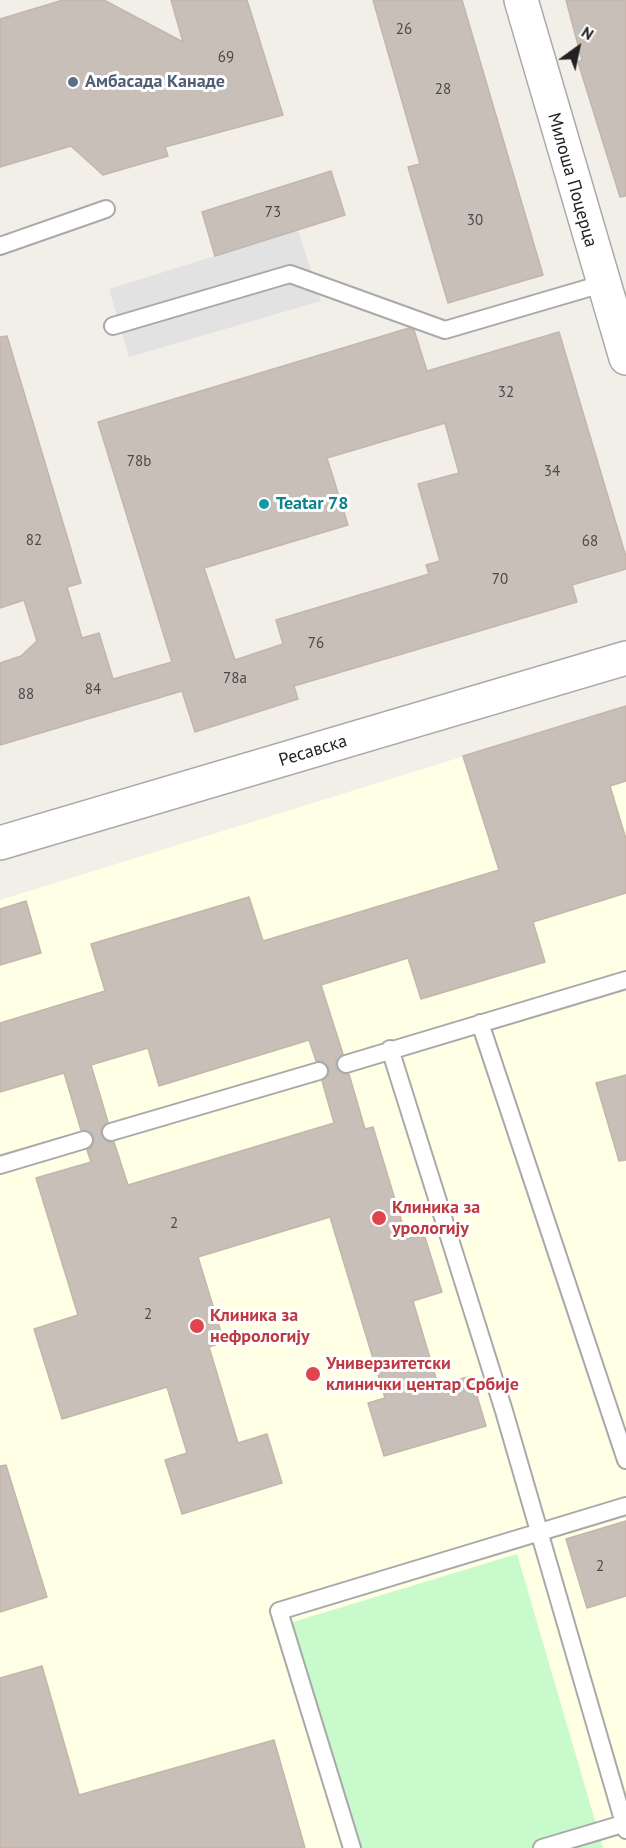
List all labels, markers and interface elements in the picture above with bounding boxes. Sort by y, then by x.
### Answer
north arrow [548,18,608,78]
house number: 26 [396,21,412,39]
text: N [578,22,598,44]
house number: 69 [218,49,234,67]
place label: Амбасада Канаде [85,71,225,93]
marker: Амбасада Канаде [66,75,80,89]
house number: 28 [435,81,451,99]
street label: Милоша Поцерца [542,110,602,250]
house number: 73 [265,204,281,222]
house number: 30 [467,212,483,230]
house number: 32 [498,384,514,402]
house number: 78b [127,453,151,471]
house number: 34 [544,463,560,481]
place label: Teatar 78 [276,493,348,515]
marker: Teatar 78 [257,497,271,511]
house number: 82 [26,532,42,550]
house number: 68 [582,533,598,551]
house number: 70 [492,571,508,589]
house number: 76 [308,635,324,653]
house number: 78a [223,670,247,688]
house number: 84 [85,681,101,699]
house number: 88 [18,686,34,704]
street label: Ресавска [276,730,350,772]
place label: Клиника за урологију [392,1197,480,1240]
marker: Клиника за урологију [370,1209,388,1227]
house number: 2 [170,1215,178,1233]
place label: Клиника за нефрологију [210,1305,310,1348]
house number: 2 [144,1306,152,1324]
marker: Клиника за нефрологију [188,1317,206,1335]
place label: Универзитетски клинички центар Србије [326,1353,519,1396]
marker: Универзитетски клинички центар Србије [304,1365,322,1383]
house number: 2 [596,1558,604,1576]

